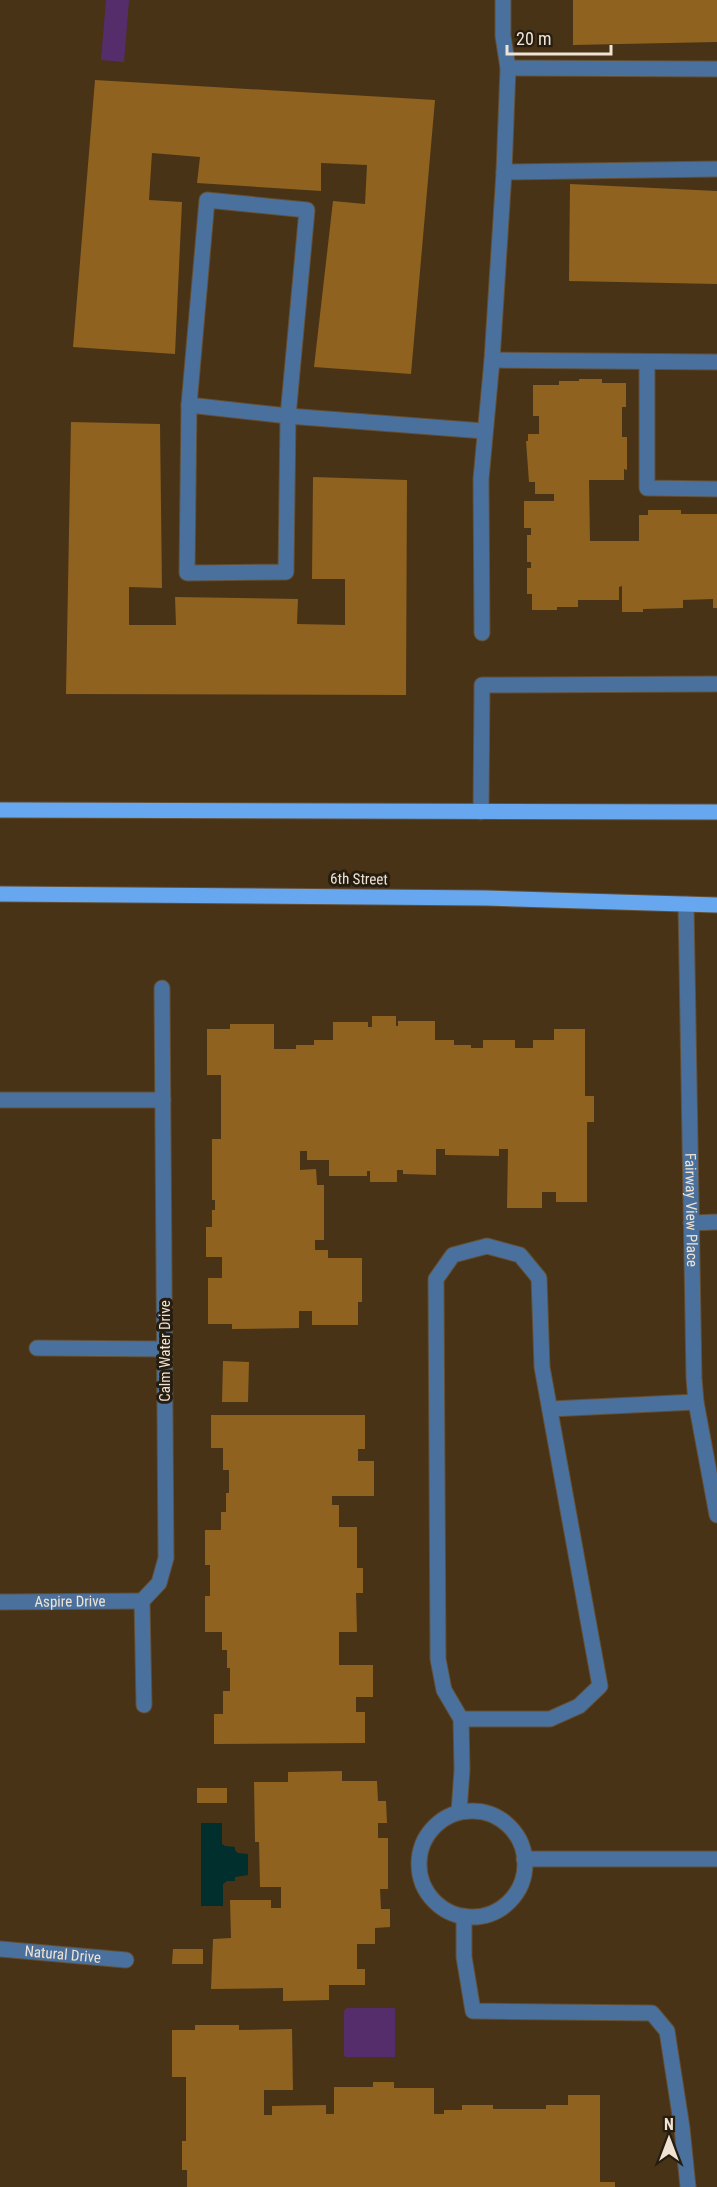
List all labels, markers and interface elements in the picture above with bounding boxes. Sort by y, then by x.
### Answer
scale bar [507,18,610,56]
text: 20 m [516,28,551,49]
street label: 6th Street [330,869,388,889]
street label: Fairway View Place [681,1153,701,1267]
street label: Calm Water Drive [156,1300,174,1402]
street label: Aspire Drive [34,1592,106,1611]
street label: Natural Drive [24,1942,102,1967]
north arrow [639,2109,699,2169]
text: N [664,2115,674,2134]

